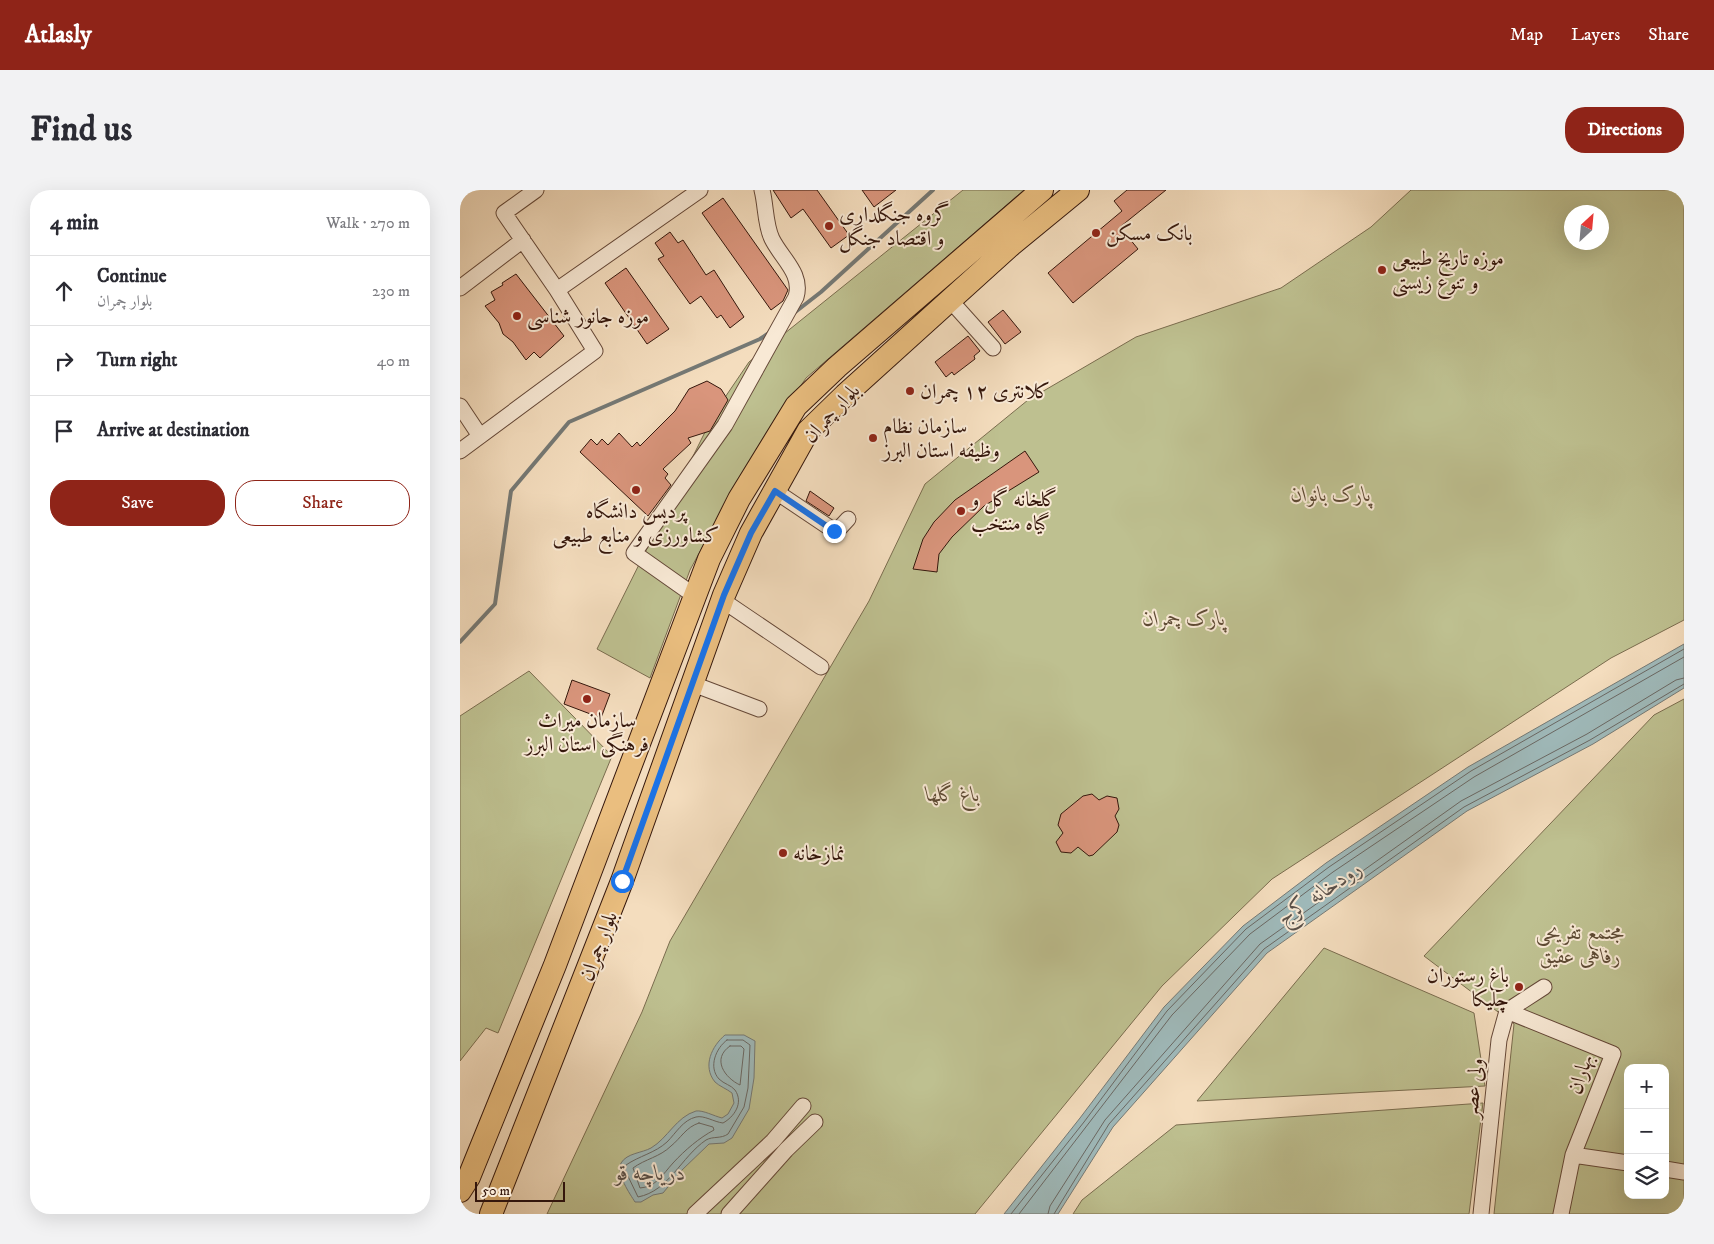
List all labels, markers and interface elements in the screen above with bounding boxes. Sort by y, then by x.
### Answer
text: Atlasly [25,20,92,50]
text: Map [1510,24,1543,46]
text: Layers [1571,24,1620,46]
text: Share [1648,24,1689,46]
button: Directions [1565,107,1684,153]
text: Find us [30,108,132,152]
place label: گروه جنگلداری و اقتصاد جنگل [839,200,950,253]
north arrow [1564,205,1609,250]
text: 4 min [50,210,99,236]
text: Walk · 270 m [326,213,410,233]
marker: گروه جنگلداری و اقتصاد جنگل [823,220,835,232]
place label: بانک مسکن [1106,221,1192,247]
marker: بانک مسکن [1090,227,1102,239]
place label: موزه تاریخ طبیعی و تنوع زیستی [1392,246,1504,300]
marker: موزه تاریخ طبیعی و تنوع زیستی [1376,264,1388,276]
text: Continue [97,265,167,288]
icon: ahead [50,277,78,305]
text: 230 m [372,281,410,301]
text: بلوار چمران [97,291,152,311]
place label: موزه جانور شناسی [527,304,649,331]
marker: موزه جانور شناسی [511,310,523,322]
icon: right [50,347,78,375]
text: Turn right [97,349,177,372]
text: 40 m [377,351,410,371]
street label: بلوار چمران [797,378,866,449]
place label: کلانتری ۱۲ چمران [920,379,1050,405]
marker: کلانتری ۱۲ چمران [904,385,916,397]
place label: سازمان نظام وظیفه استان البرز [881,414,1000,464]
icon: arrive [50,417,78,445]
text: Arrive at destination [97,419,249,442]
marker: سازمان نظام وظیفه استان البرز [867,432,879,444]
button: Save [50,480,225,526]
button: Share [235,480,410,526]
park label: پارک بانوان [1291,482,1373,509]
marker: پردیس دانشگاه کشاورزی و منابع طبیعی [630,484,642,496]
place label: گلخانه گل و گیاه منتخب [969,486,1058,537]
place label: پردیس دانشگاه کشاورزی و منابع طبیعی [553,498,719,554]
marker: گلخانه گل و گیاه منتخب [955,505,967,517]
route end [823,520,846,543]
park label: پارک چمران [1142,606,1228,633]
marker: سازمان میراث فرهنگی استان البرز [581,693,593,705]
place label: سازمان میراث فرهنگی استان البرز [523,708,649,758]
park label: باغ گلها [924,781,980,812]
place label: نمازخانه [793,841,845,867]
marker: نمازخانه [777,847,789,859]
water label: رودخانه کرج [1272,855,1370,936]
route start [611,870,634,893]
street label: بلوار چمران [574,908,624,985]
park label: مجتمع تفریحی رفاهی عقیق [1535,920,1625,970]
place label: باغ رستوران چلیکا [1427,963,1509,1013]
marker: باغ رستوران چلیکا [1513,981,1525,993]
street label: بهاران [1562,1051,1600,1098]
street label: ولی عصر [1458,1057,1490,1121]
map controls [1624,1064,1669,1199]
button: + [1624,1064,1669,1109]
button: − [1624,1109,1669,1154]
button: layers [1624,1154,1669,1199]
water label: دریاچه قو [613,1160,686,1188]
scale bar [475,1179,565,1202]
text: 50 m [482,1182,510,1200]

